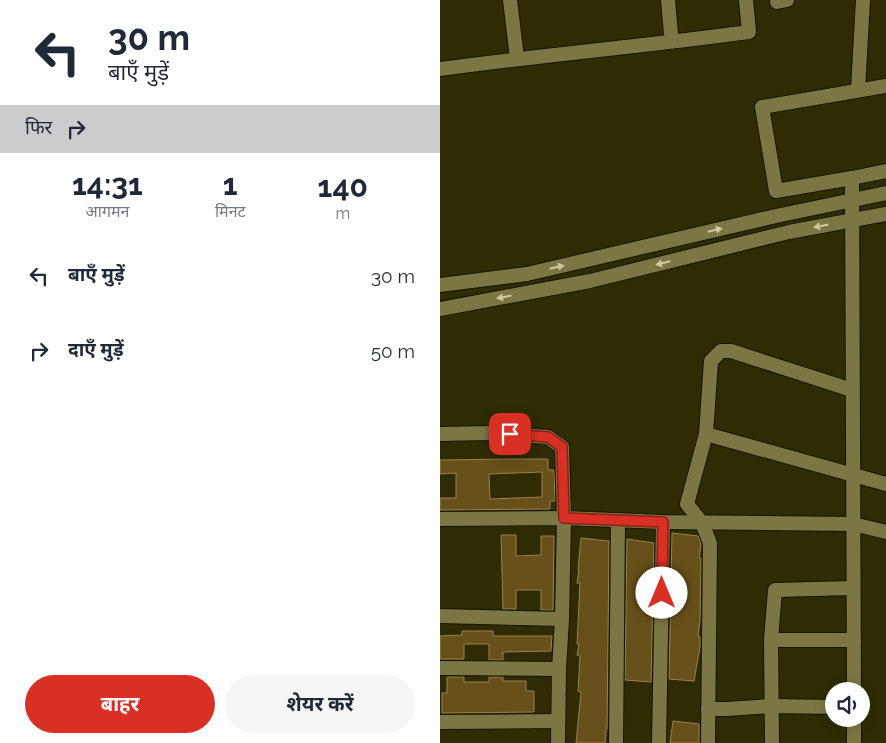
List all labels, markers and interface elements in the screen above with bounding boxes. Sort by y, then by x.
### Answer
text: 30 m [108,17,190,58]
icon: left [25,20,90,85]
text: बाएँ मुड़ें [108,59,169,85]
icon: right [62,115,90,143]
text: फिर [25,116,52,138]
text: 14:31 [72,167,143,202]
text: 1 [223,167,238,202]
text: 140 [318,169,368,204]
text: आगमन [86,202,129,221]
text: मिनट [215,202,246,221]
text: m [335,204,350,223]
one-way arrow [812,223,828,231]
one-way arrow [708,226,723,234]
one-way arrow [655,259,670,267]
icon: left [25,262,53,290]
text: बाएँ मुड़ें [68,263,125,285]
one-way arrow [550,263,565,271]
text: 30 m [371,265,415,287]
one-way arrow [495,294,511,302]
icon: right [25,337,53,365]
text: दाएँ मुड़ें [68,338,124,360]
text: 50 m [371,340,415,362]
pin [489,413,531,455]
icon: arrive [496,420,524,448]
position arrow [635,566,687,618]
button: बाहर [25,675,215,733]
button: शेयर करें [225,675,415,733]
map controls [825,682,870,727]
button: sound [825,682,870,727]

